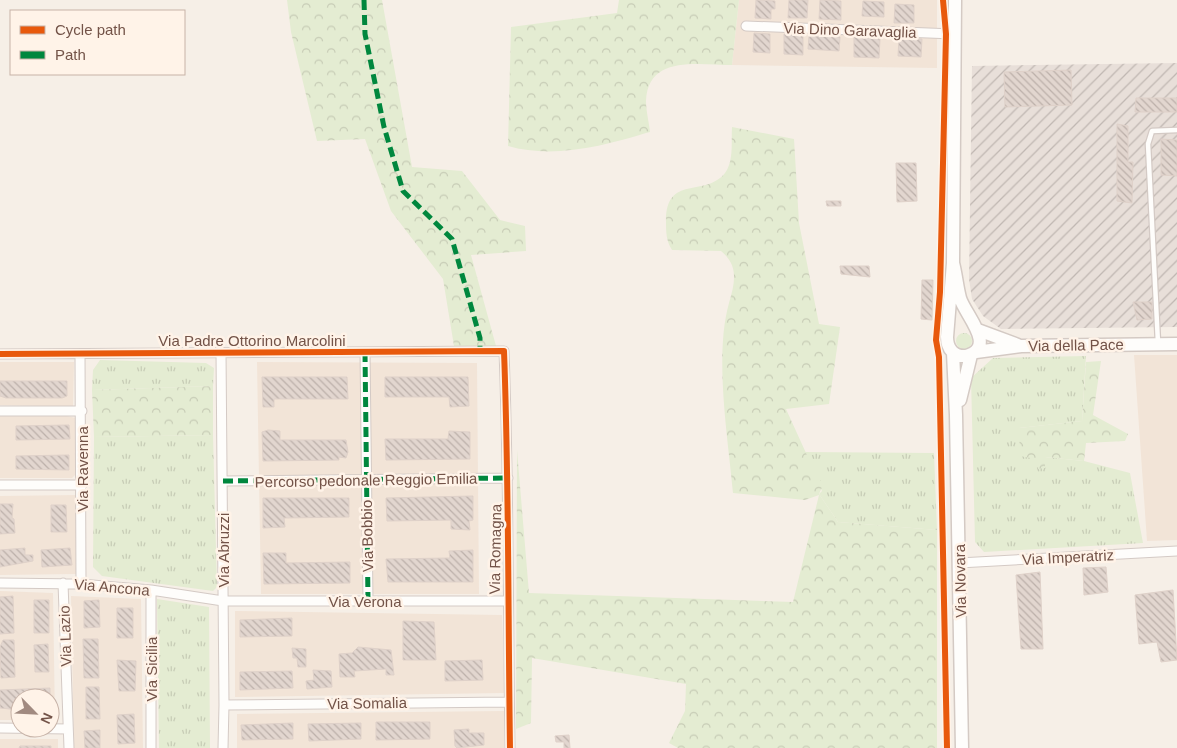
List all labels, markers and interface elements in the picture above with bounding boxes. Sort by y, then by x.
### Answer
legend [10,10,185,75]
street label: Via Dino Garavaglia [783,19,917,41]
text: Cycle path [55,21,126,38]
text: Path [55,46,86,63]
street label: Via Padre Ottorino Marcolini [158,332,346,349]
street label: Via della Pace [1028,336,1124,354]
street label: Via Ravenna [74,426,91,512]
street label: Percorso pedonale Reggio Emilia [255,470,478,490]
street label: Via Bobbio [358,500,376,572]
street label: Via Romagna [486,503,504,594]
street label: Via Abruzzi [215,513,232,587]
street label: Via Novara [951,543,969,618]
street label: Via Imperatriz [1021,546,1115,568]
street label: Via Ancona [74,575,151,599]
street label: Via Verona [328,593,402,610]
street label: Via Lazio [55,605,75,667]
street label: Via Sicilia [143,636,160,701]
north arrow [10,688,60,738]
street label: Via Somalia [327,694,408,712]
text: N [38,710,56,726]

